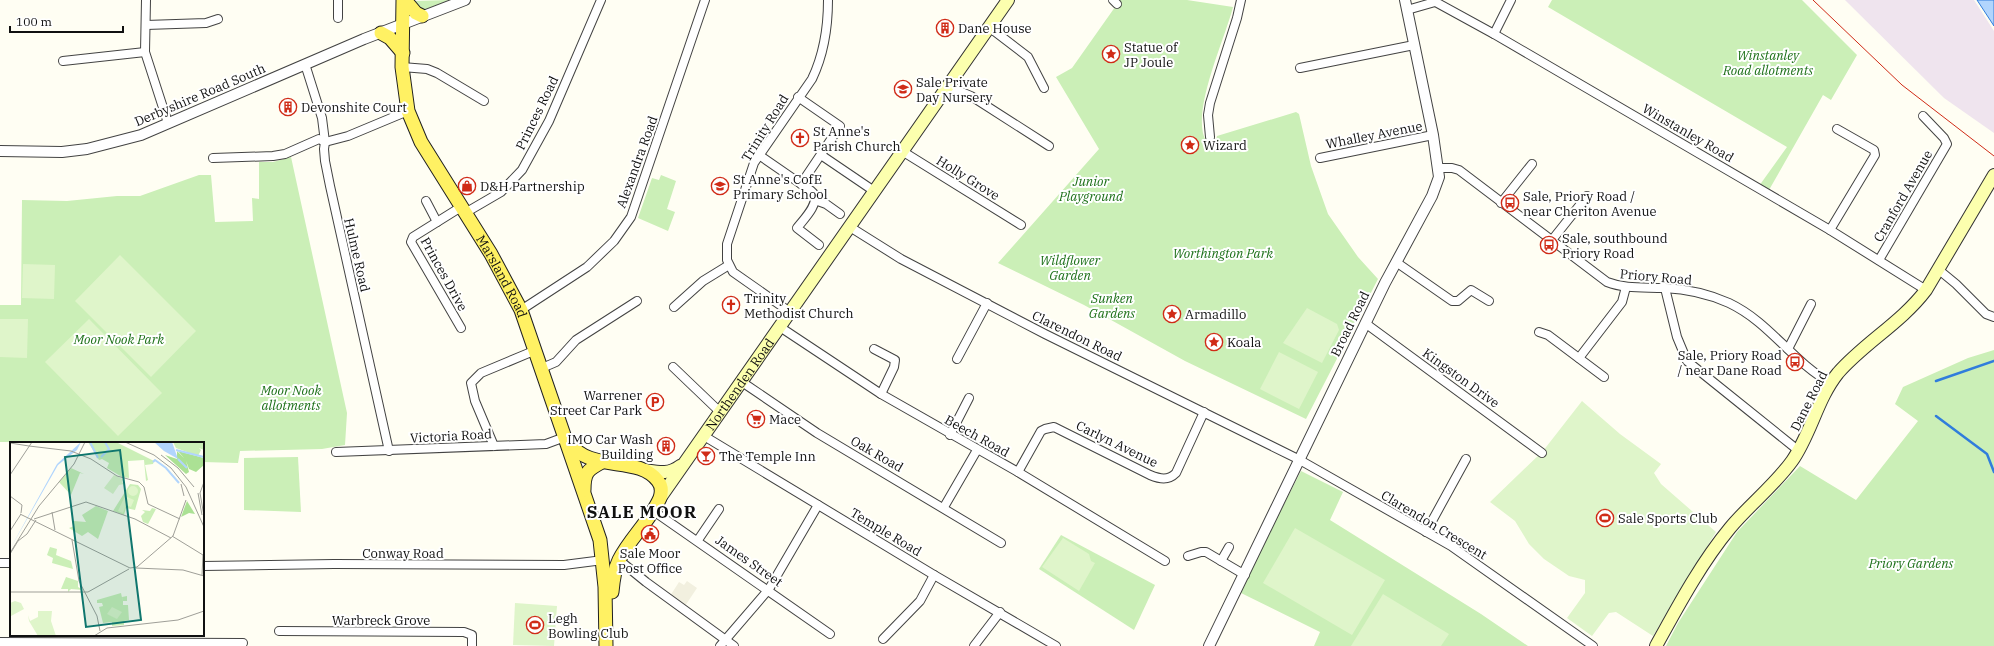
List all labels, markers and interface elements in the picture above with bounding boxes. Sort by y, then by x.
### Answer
scale bar [10,8,123,34]
text: 100 m [16,14,52,29]
building icon: Dane House [935,18,955,38]
place label: Dane House [958,20,1032,37]
place label: Statue of JP Joule [1124,39,1179,71]
place icon: Statue of JP Joule [1101,44,1121,64]
park label: Winstanley Road allotments [1722,47,1813,79]
street label: Derbyshire Road South [132,60,268,130]
street label: Princes Road [512,73,562,153]
place label: Sale Private Day Nursery [916,74,992,106]
school or university icon: Sale Private Day Nursery [893,79,913,99]
street label: Trinity Road [738,91,792,165]
building icon: Devonshite Court [278,97,298,117]
place label: Devonshite Court [301,99,407,116]
street label: Winstanley Road [1639,100,1737,166]
street label: Alexandra Road [612,113,662,210]
street label: Whalley Avenue [1324,117,1424,153]
place label: St Anne's Parish Church [813,123,901,155]
church icon: St Anne's Parish Church [790,128,810,148]
place icon: Wizard [1180,135,1200,155]
place label: Wizard [1203,137,1247,154]
street label: Cranford Avenue [1870,147,1936,245]
street label: Holly Grove [933,152,1003,204]
place label: St Anne's CofE Primary School [733,171,828,203]
park label: Junior Playground [1058,173,1124,205]
shop icon: D&H Partnership [457,176,477,196]
school or university icon: St Anne's CofE Primary School [710,176,730,196]
place label: D&H Partnership [480,178,585,195]
place label: Sale, Priory Road / near Cheriton Avenue [1523,188,1657,220]
bus stop icon: Sale, Priory Road / near Cheriton Avenue [1500,193,1520,213]
street label: Hulme Road [340,216,374,294]
place label: Sale, southbound Priory Road [1562,230,1668,262]
street label: Marsland Road [473,232,531,320]
street label: Princes Drive [417,234,471,314]
bus stop icon: Sale, southbound Priory Road [1539,235,1559,255]
park label: Worthington Park [1173,245,1273,262]
park label: Wildflower Garden [1040,252,1101,284]
street label: Priory Road [1619,265,1693,289]
street label: Broad Road [1327,288,1373,360]
place label: Trinity Methodist Church [744,290,854,322]
park label: Sunken Gardens [1089,290,1135,322]
church icon: Trinity Methodist Church [721,295,741,315]
place icon: Armadillo [1162,304,1182,324]
place label: Armadillo [1185,306,1246,323]
street label: Clarendon Road [1029,307,1125,365]
park label: Moor Nook Park [73,331,164,348]
place icon: Koala [1204,332,1224,352]
place label: Koala [1227,334,1261,351]
street label: Northenden Road [702,335,778,433]
street label: Kingston Drive [1419,344,1503,412]
place label: Sale, Priory Road / near Dane Road [1677,347,1782,379]
bus stop icon: Sale, Priory Road / near Dane Road [1785,352,1805,372]
street label: Dane Road [1787,368,1832,434]
park label: Moor Nook allotments [260,382,321,414]
place label: Warrener Street Car Park [550,387,642,419]
parking icon: Warrener Street Car Park [645,392,665,412]
supermarket icon: Mace [746,409,766,429]
place label: Mace [769,411,801,428]
street label: Beech Road [942,411,1012,461]
street label: Carlyn Avenue [1073,417,1161,471]
street label: Victoria Road [410,425,493,447]
place label: IMO Car Wash Building [567,431,653,463]
street label: Oak Road [848,432,906,476]
building icon: IMO Car Wash Building [656,436,676,456]
inset map [10,442,204,636]
bar icon: The Temple Inn [696,446,716,466]
place label: The Temple Inn [719,448,816,465]
street label: Clarendon Crescent [1378,487,1490,564]
district label: SALE MOOR [587,501,697,523]
street label: Temple Road [847,504,925,560]
sports icon: Sale Sports Club [1595,508,1615,528]
place label: Sale Sports Club [1618,510,1718,527]
public building icon: Sale Moor Post Office [640,524,660,544]
street label: James Street [712,532,786,591]
street label: Conway Road [362,545,444,562]
place label: Sale Moor Post Office [618,545,682,577]
park label: Priory Gardens [1868,555,1954,572]
place label: Legh Bowling Club [548,610,629,642]
street label: Warbreck Grove [332,612,430,629]
sports icon: Legh Bowling Club [525,615,545,635]

